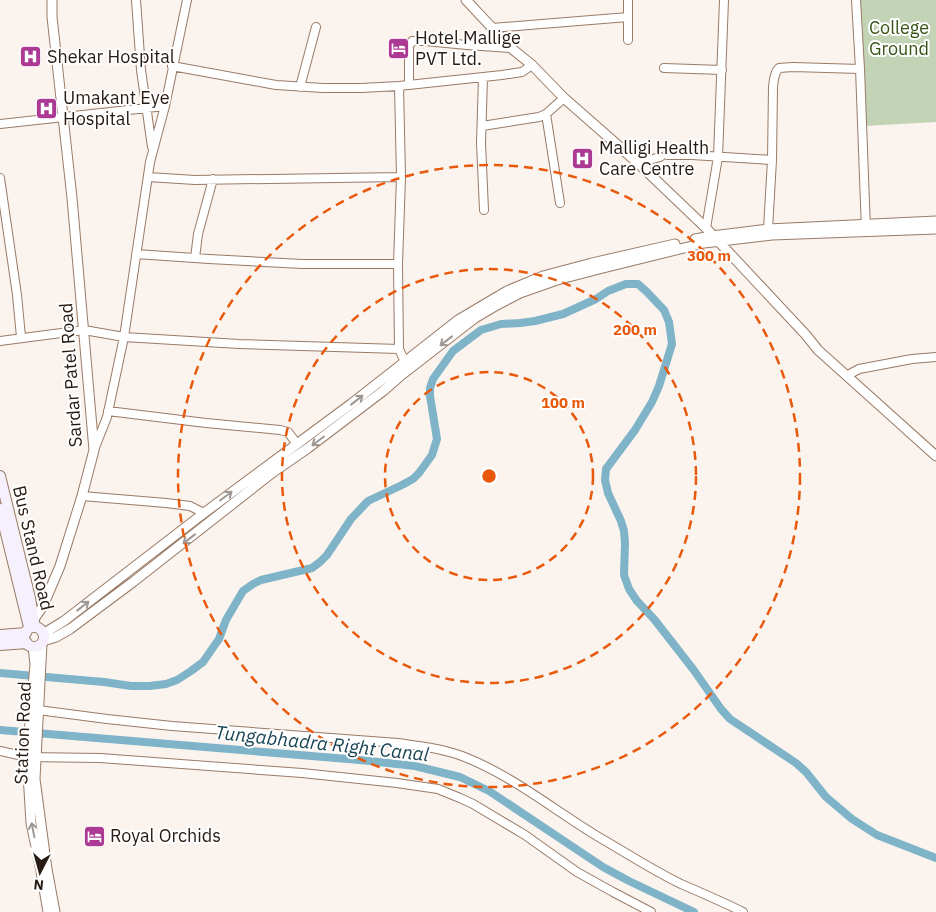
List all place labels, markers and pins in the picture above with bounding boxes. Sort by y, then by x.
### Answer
place label: Hotel Mallige PVT Ltd. [415,26,521,70]
hotel icon: Hotel Mallige PVT Ltd. [387,36,411,60]
hospital icon: Shekar Hospital [19,45,43,69]
place label: Shekar Hospital [47,45,175,68]
place label: Umakant Eye Hospital [63,86,170,130]
hospital icon: Umakant Eye Hospital [35,96,59,120]
place label: Malligi Health Care Centre [599,136,709,180]
hospital icon: Malligi Health Care Centre [571,146,595,170]
centre of rings [480,467,498,485]
hotel icon: Royal Orchids [82,824,106,848]
place label: Royal Orchids [110,824,221,847]

